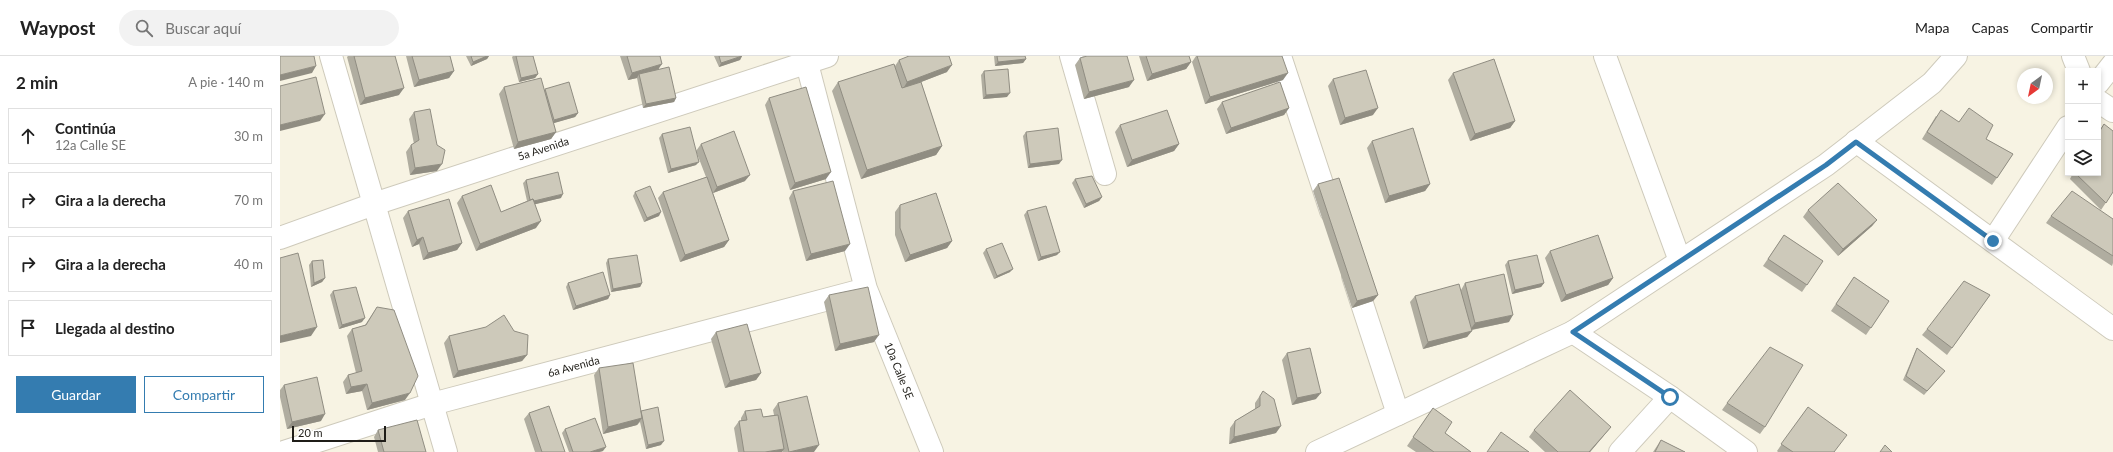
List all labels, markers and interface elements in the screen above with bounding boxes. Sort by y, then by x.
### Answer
search box [119,10,399,46]
text: Waypost [20,16,95,39]
icon: search [133,17,155,39]
text: Buscar aquí [165,19,241,37]
text: Mapa [1915,19,1950,36]
text: Capas [1972,19,2009,36]
text: Compartir [2031,19,2093,36]
north arrow [2017,68,2053,104]
map controls [2065,68,2101,176]
button: + [2065,68,2101,104]
text: 2 min [16,72,58,93]
text: A pie · 140 m [188,74,264,90]
button: − [2065,104,2101,140]
text: Continúa [55,119,116,137]
icon: ahead [17,125,39,147]
text: 30 m [234,128,263,144]
street label: 5a Avenida [516,134,570,163]
text: 12a Calle SE [55,137,126,153]
button: layers [2065,140,2101,176]
icon: right [17,189,39,211]
text: Gira a la derecha [55,191,166,209]
text: 70 m [234,192,263,208]
route end [1984,232,2002,250]
icon: right [17,253,39,275]
text: Gira a la derecha [55,255,166,273]
text: 40 m [234,256,263,272]
icon: arrive [17,317,39,339]
text: Llegada al destino [55,319,175,337]
street label: 10a Calle SE [882,340,917,401]
street label: 6a Avenida [546,353,601,379]
button: Guardar [16,376,136,413]
button: Compartir [144,376,264,413]
route start [1661,388,1679,406]
scale bar [292,424,386,443]
text: 20 m [298,426,323,439]

